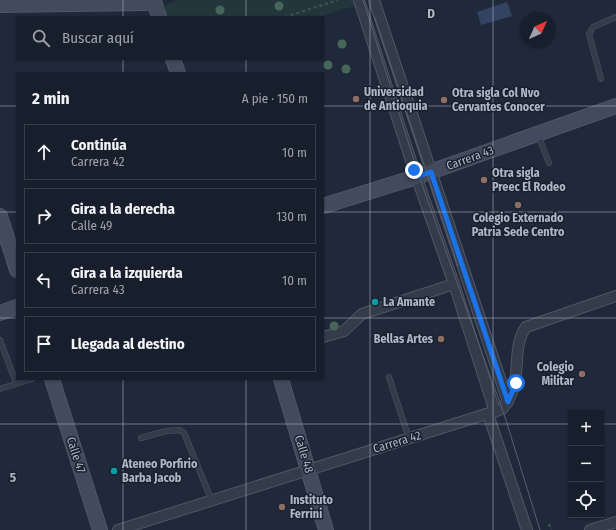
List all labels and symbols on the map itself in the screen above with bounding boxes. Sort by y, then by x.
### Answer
text: D [427,6,435,21]
north arrow [520,12,556,48]
place label: Universidad de Antioquia [364,85,428,113]
place label: Otra sigla Col Nvo Cervantes Conocer [452,86,545,114]
marker: Universidad de Antioquia [351,94,361,104]
marker: Otra sigla Col Nvo Cervantes Conocer [439,95,449,105]
street label: Carrera 43 [444,143,496,173]
route end [405,161,423,179]
place label: Otra sigla Preec El Rodeo [492,166,566,194]
marker: Otra sigla Preec El Rodeo [479,175,489,185]
marker: Colegio Externado Patria Sede Centro [513,200,523,210]
place label: Colegio Externado Patria Sede Centro [472,211,565,239]
place label: La Amante [383,295,435,309]
marker: La Amante [370,297,380,307]
place label: Bellas Artes [374,332,434,346]
marker: Bellas Artes [436,334,446,344]
place label: Colegio Militar [537,360,575,388]
marker: Colegio Militar [577,369,587,379]
route start [507,374,525,392]
street label: Carrera 42 [371,428,423,456]
street label: Calle 48 [292,434,316,474]
street label: Calle 47 [64,435,88,475]
place label: Ateneo Porfirio Barba Jacob [121,457,198,485]
marker: Ateneo Porfirio Barba Jacob [109,466,119,476]
text: 5 [10,470,16,485]
place label: Instituto Ferrini [290,493,334,521]
marker: Instituto Ferrini [277,502,287,512]

